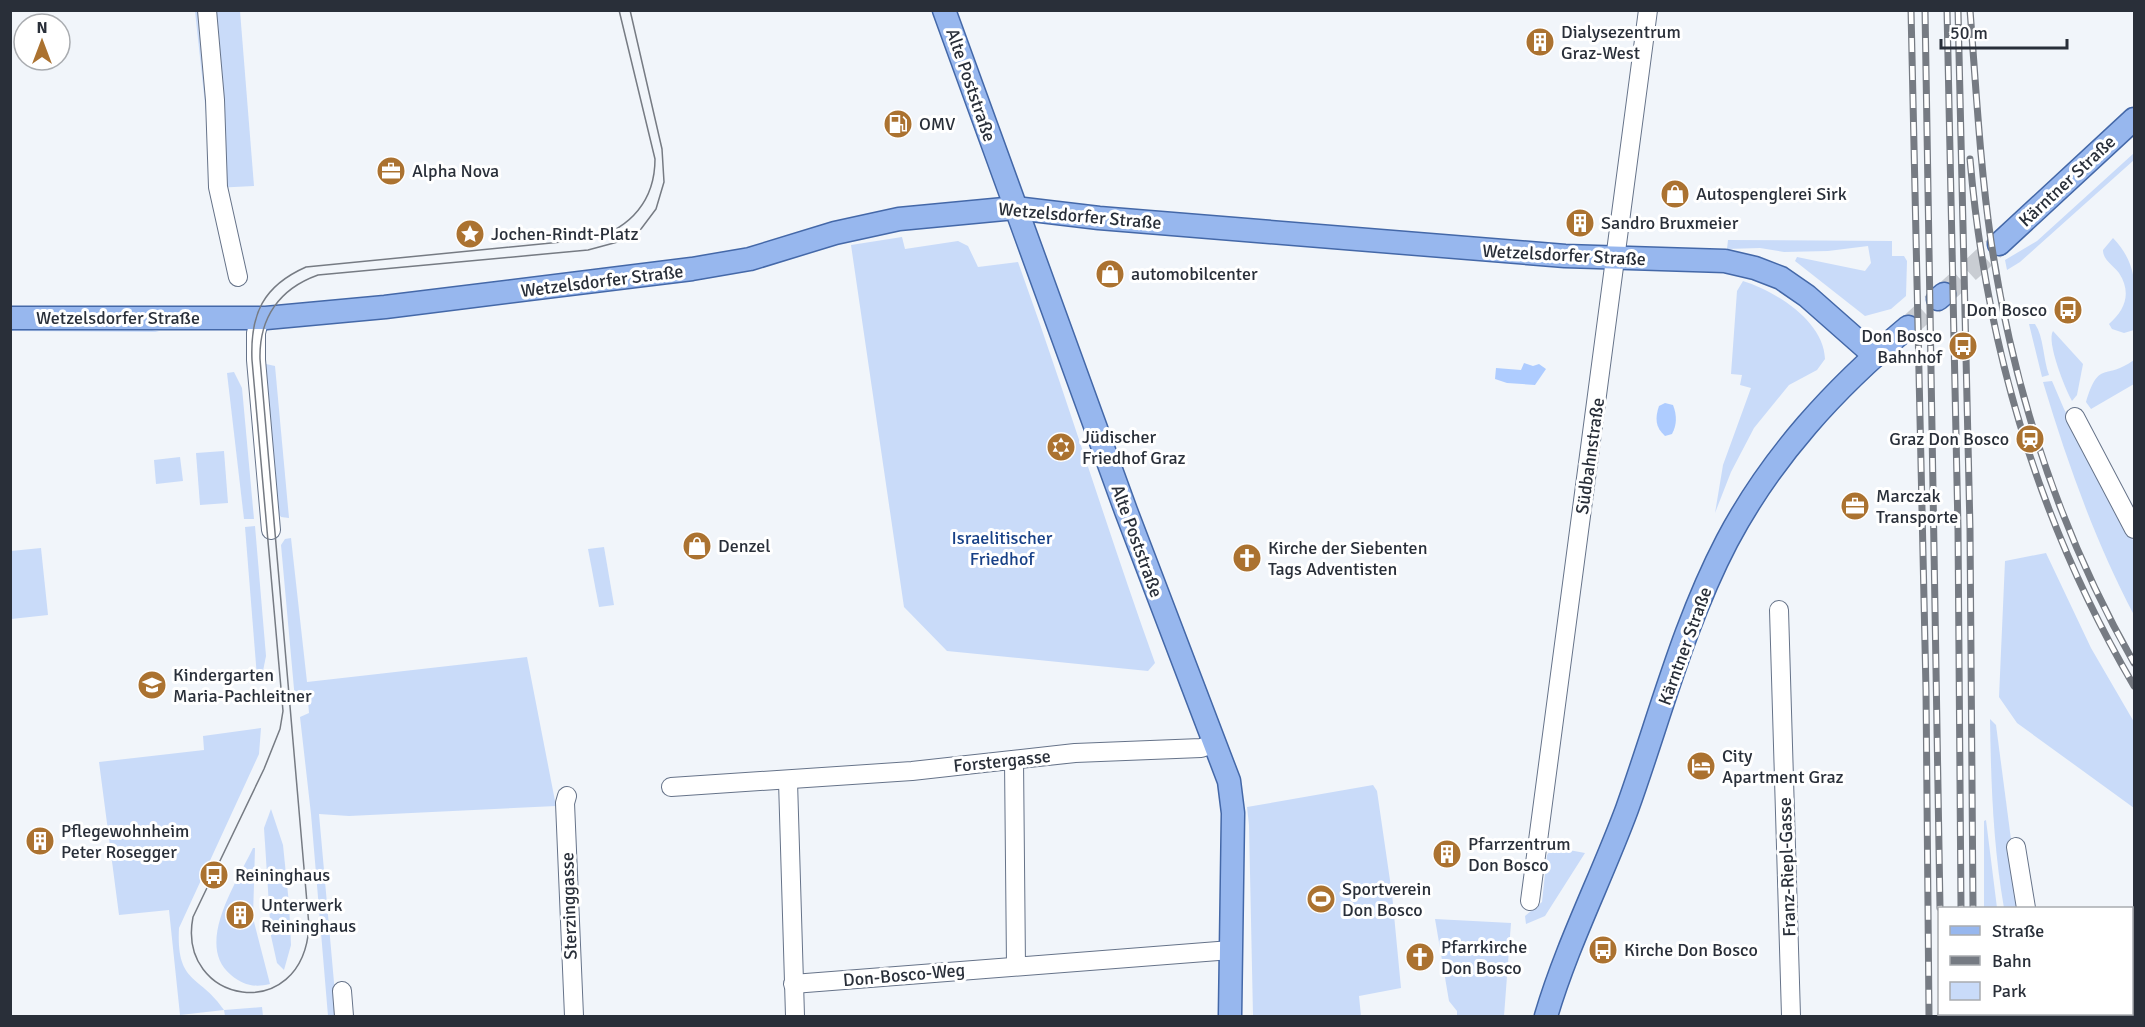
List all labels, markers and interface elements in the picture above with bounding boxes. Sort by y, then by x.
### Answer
north arrow [12,12,72,72]
scale bar [1941,12,2067,50]
text: N [36,18,48,38]
place label: Dialysezentrum Graz-West [1561,21,1681,64]
text: 50 m [1950,22,1988,44]
street label: Alte Poststraße [941,26,1001,144]
building icon: Dialysezentrum Graz-West [1524,26,1556,58]
fuel station icon: OMV [882,108,914,140]
place label: OMV [919,113,956,135]
street label: Kärntner Straße [2014,131,2120,231]
office icon: Alpha Nova [375,155,407,187]
place label: Alpha Nova [412,160,499,182]
shop icon: Autospenglerei Sirk [1659,178,1691,210]
place label: Autospenglerei Sirk [1696,183,1847,205]
street label: Wetzelsdorfer Straße [997,198,1163,234]
building icon: Sandro Bruxmeier [1564,207,1596,239]
place label: Sandro Bruxmeier [1601,212,1739,234]
place icon: Jochen-Rindt-Platz [454,218,486,250]
place label: Jochen-Rindt-Platz [491,223,639,245]
street label: Wetzelsdorfer Straße [1482,240,1646,270]
shop icon: automobilcenter [1094,258,1126,290]
street label: Wetzelsdorfer Straße [519,260,685,302]
place label: automobilcenter [1131,263,1258,285]
bus stop icon: Don Bosco [2052,294,2084,326]
place label: Don Bosco [1966,299,2047,321]
street label: Wetzelsdorfer Straße [36,307,200,329]
place label: Don Bosco Bahnhof [1861,325,1943,368]
bus stop icon: Don Bosco Bahnhof [1947,330,1979,362]
street label: Südbahnstraße [1571,396,1609,516]
station icon: Graz Don Bosco [2014,423,2046,455]
place label: Jüdischer Friedhof Graz [1082,426,1186,469]
place label: Graz Don Bosco [1889,428,2009,450]
synagogue icon: Jüdischer Friedhof Graz [1045,431,1077,463]
street label: Alte Poststraße [1106,482,1168,600]
place label: Marczak Transporte [1876,485,1958,528]
office icon: Marczak Transporte [1839,490,1871,522]
park label: Israelitischer Friedhof [952,527,1053,570]
shop icon: Denzel [681,530,713,562]
place label: Denzel [718,535,771,557]
place label: Kirche der Siebenten Tags Adventisten [1268,537,1427,580]
church icon: Kirche der Siebenten Tags Adventisten [1231,542,1263,574]
street label: Kärntner Straße [1653,584,1717,708]
place label: Kindergarten Maria-Pachleitner [173,664,312,707]
school or university icon: Kindergarten Maria-Pachleitner [136,669,168,701]
street label: Forstergasse [952,745,1052,777]
place label: City Apartment Graz [1722,745,1844,788]
hotel icon: City Apartment Graz [1685,750,1717,782]
street label: Franz-Riepl-Gasse [1774,797,1800,937]
place label: Pflegewohnheim Peter Rosegger [61,820,189,863]
building icon: Pflegewohnheim Peter Rosegger [24,825,56,857]
place label: Pfarrzentrum Don Bosco [1468,833,1571,876]
building icon: Pfarrzentrum Don Bosco [1431,838,1463,870]
street label: Sterzinggasse [556,852,582,960]
bus stop icon: Reininghaus [198,859,230,891]
place label: Reininghaus [235,864,330,886]
place label: Sportverein Don Bosco [1342,878,1431,921]
sports icon: Sportverein Don Bosco [1305,883,1337,915]
place label: Unterwerk Reininghaus [261,894,356,937]
building icon: Unterwerk Reininghaus [224,899,256,931]
legend [1938,907,2133,1015]
text: Straße [1992,920,2044,942]
bus stop icon: Kirche Don Bosco [1587,934,1619,966]
place label: Pfarrkirche Don Bosco [1441,936,1527,979]
place label: Kirche Don Bosco [1624,939,1758,961]
church icon: Pfarrkirche Don Bosco [1404,941,1436,973]
text: Bahn [1992,950,2032,972]
street label: Don-Bosco-Weg [842,959,966,991]
text: Park [1992,980,2027,1002]

